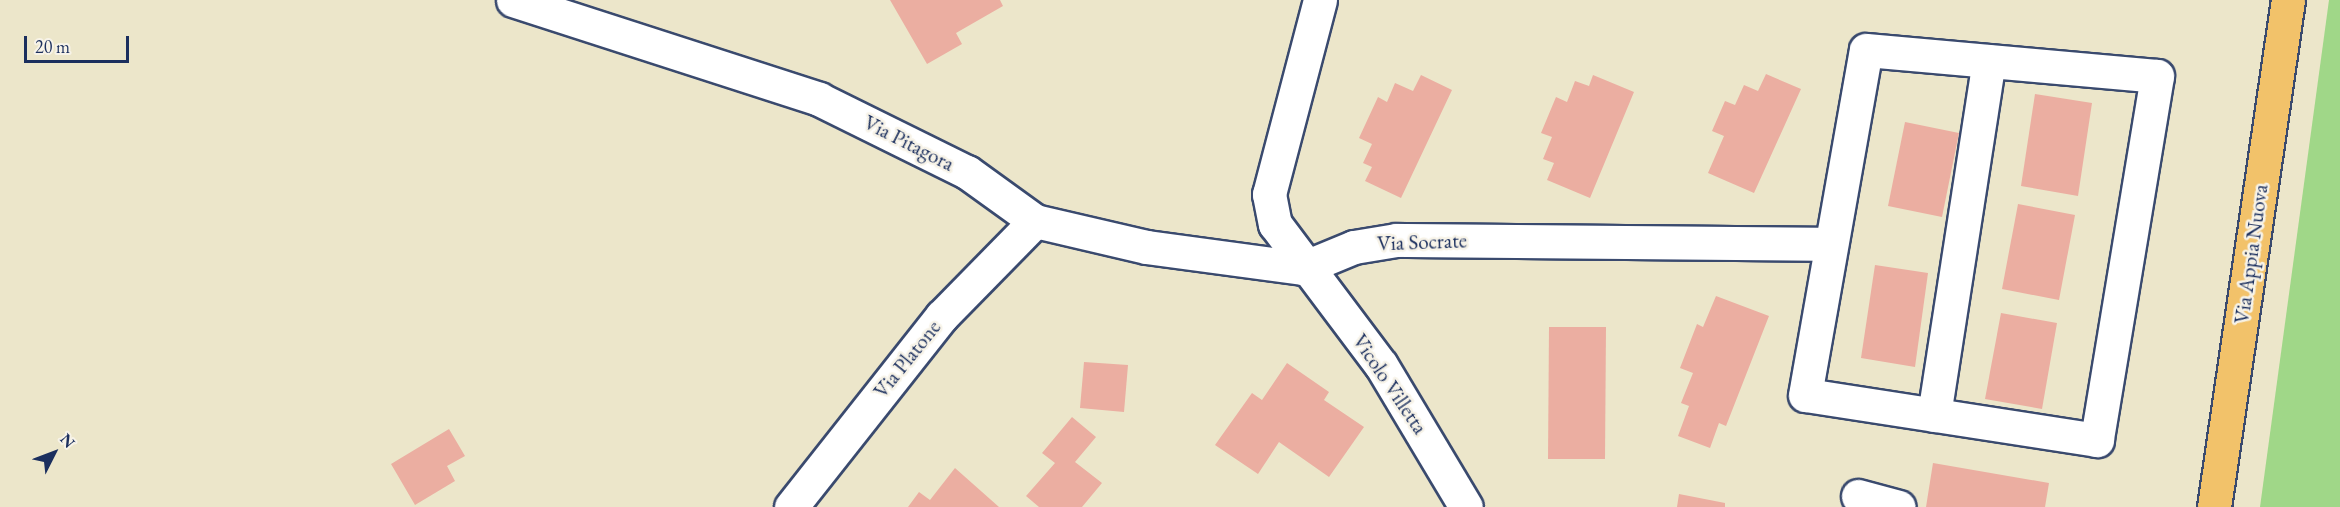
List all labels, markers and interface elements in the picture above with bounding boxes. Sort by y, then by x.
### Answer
scale bar [27,24,132,62]
text: 20 m [35,35,70,58]
street label: Via Pitagora [860,110,958,176]
street label: Via Appia Nuova [2229,183,2273,325]
street label: Via Socrate [1377,228,1467,256]
street label: Via Platone [868,315,946,403]
street label: Vicolo Villetta [1347,329,1433,439]
north arrow [24,423,84,483]
text: N [56,429,80,452]

